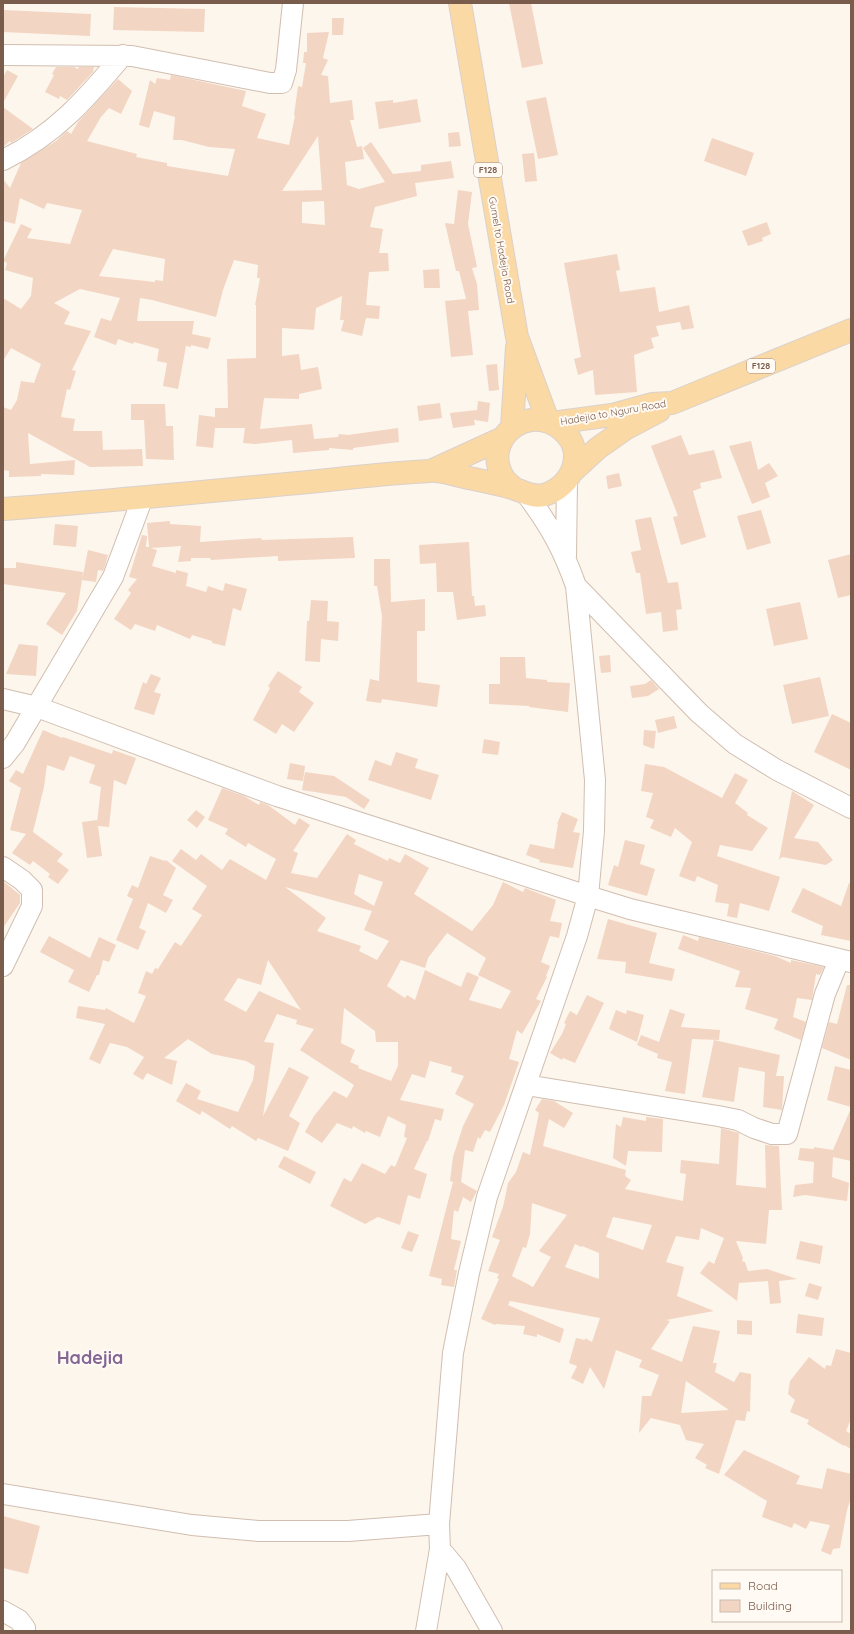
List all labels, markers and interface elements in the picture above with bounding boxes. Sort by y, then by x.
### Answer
road number: F128 [474,163,502,177]
street label: Gumel to Hadejia Road [486,196,517,304]
road number: F128 [747,359,775,373]
street label: Hadejia to Nguru Road [559,397,667,428]
district label: Hadejia [57,1346,123,1369]
legend [712,1570,842,1622]
text: Road [748,1578,778,1593]
text: Building [748,1598,792,1613]

